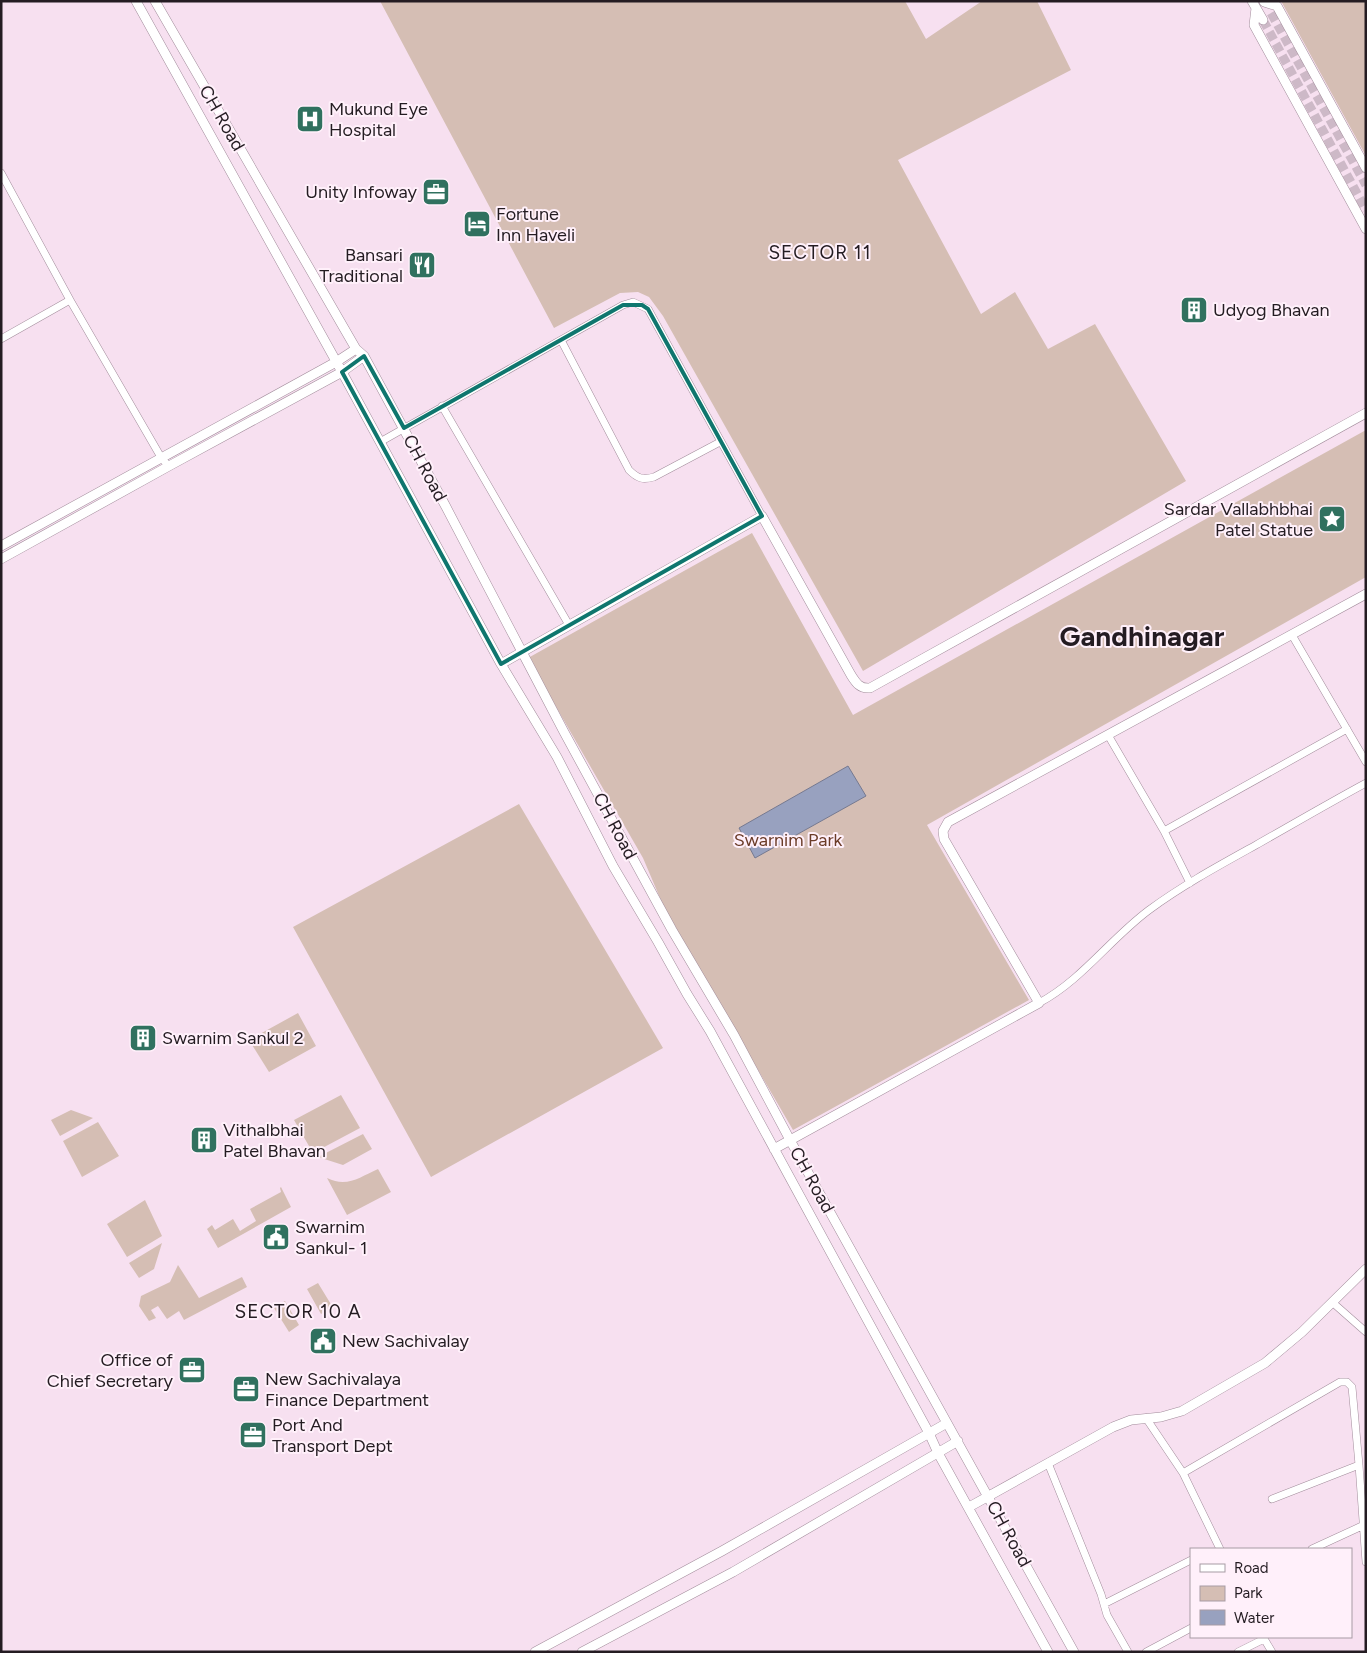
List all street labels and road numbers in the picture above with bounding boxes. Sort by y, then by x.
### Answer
street label: CH Road [194,81,250,155]
street label: CH Road [398,431,452,505]
street label: CH Road [588,789,642,863]
street label: CH Road [785,1143,839,1217]
street label: CH Road [982,1497,1036,1571]

